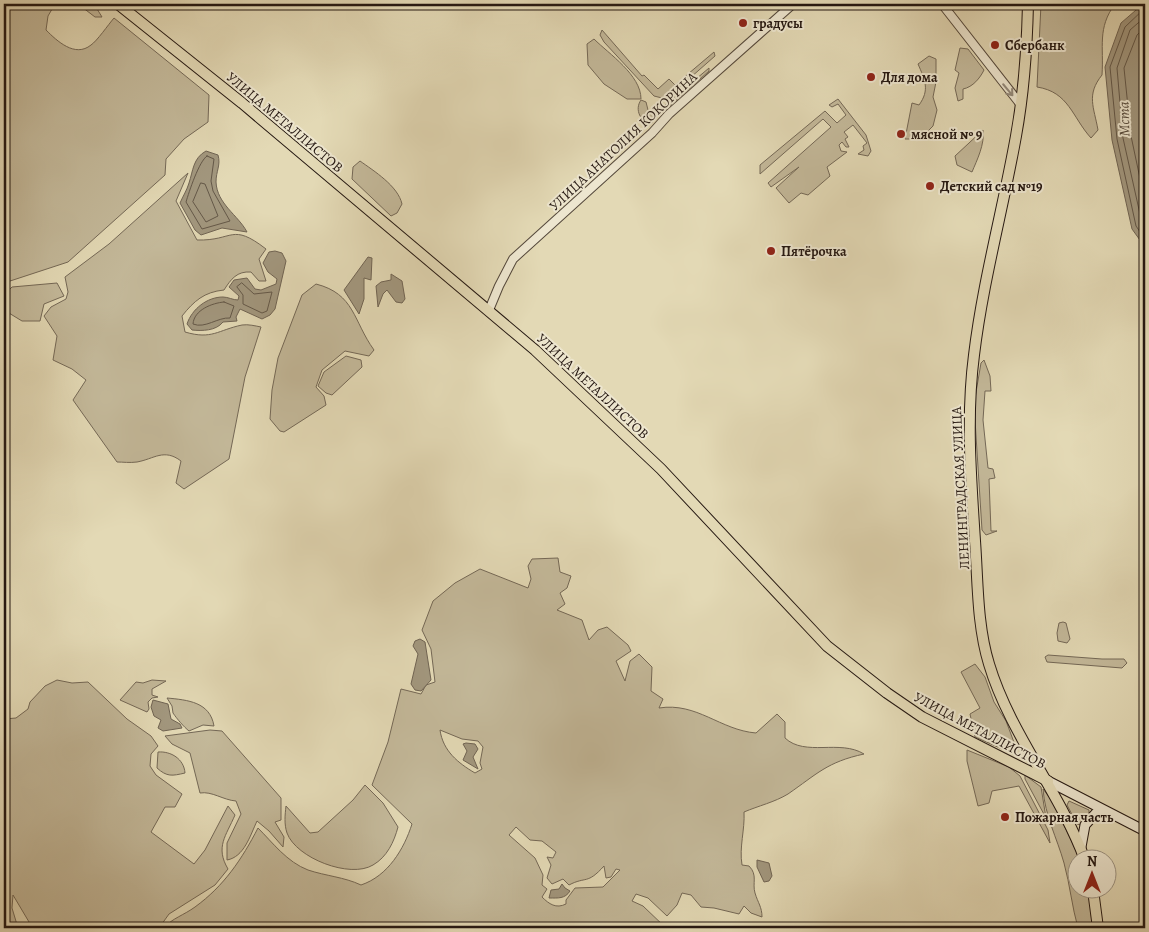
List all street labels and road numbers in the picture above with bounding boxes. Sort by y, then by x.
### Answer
street label: УЛИЦА АНАТОЛИЯ КОКОРИНА [545,67,702,215]
street label: УЛИЦА МЕТАЛЛИСТОВ [222,68,347,177]
street label: УЛИЦА МЕТАЛЛИСТОВ [532,329,653,443]
street label: ЛЕНИНГРАДСКАЯ УЛИЦА [947,405,974,570]
street label: УЛИЦА МЕТАЛЛИСТОВ [910,688,1049,773]

